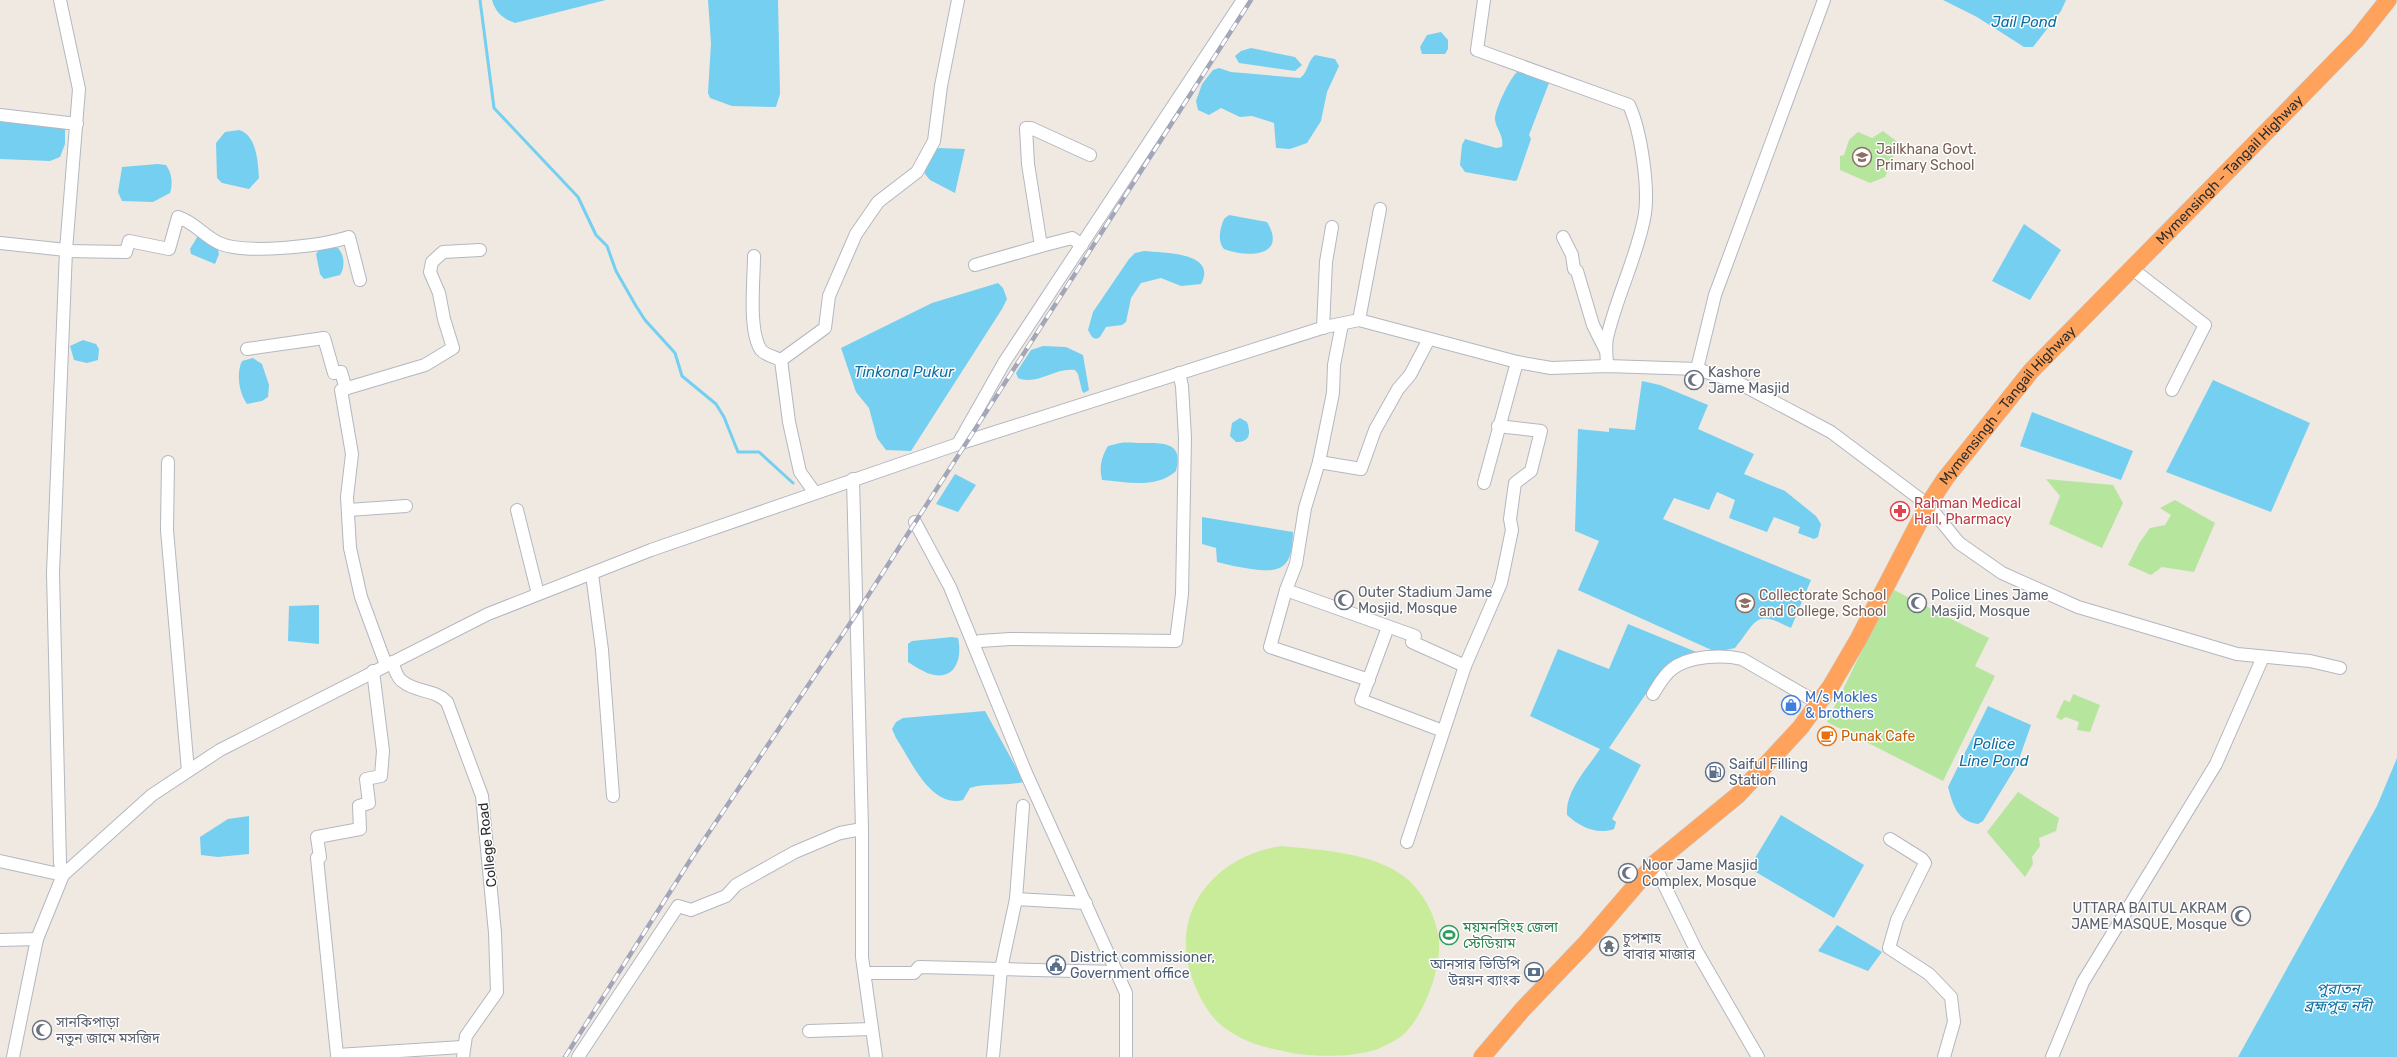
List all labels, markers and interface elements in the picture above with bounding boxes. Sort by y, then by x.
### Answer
water label: Jail Pond [1991,13,2058,31]
street label: Mymensingh - Tangail Highway [2152,91,2307,248]
place label: Jailkhana Govt. Primary School [1876,141,1977,174]
school or university icon: Jailkhana Govt. Primary School [1851,146,1873,168]
street label: Mymensingh - Tangail Highway [1936,322,2080,488]
water label: Tinkona Pukur [854,363,955,381]
place label: Kashore Jame Masjid [1708,364,1790,397]
mosque icon: Kashore Jame Masjid [1683,369,1705,391]
place label: Rahman Medical Hall, Pharmacy [1914,495,2021,528]
pharmacy icon: Rahman Medical Hall, Pharmacy [1889,500,1911,522]
place label: Outer Stadium Jame Mosjid, Mosque [1358,584,1493,617]
place label: Collectorate School and College, School [1759,587,1887,620]
place label: Police Lines Jame Masjid, Mosque [1931,587,2049,620]
mosque icon: Outer Stadium Jame Mosjid, Mosque [1333,589,1355,611]
school or university icon: Collectorate School and College, School [1734,592,1756,614]
mosque icon: Police Lines Jame Masjid, Mosque [1906,592,1928,614]
place label: M/s Mokles & brothers [1805,689,1878,722]
shop icon: M/s Mokles & brothers [1780,694,1802,716]
cafe icon: Punak Cafe [1816,725,1838,747]
place label: Punak Cafe [1841,728,1915,745]
water label: Police Line Pond [1959,735,2030,770]
place label: Saiful Filling Station [1729,756,1808,789]
fuel station icon: Saiful Filling Station [1704,761,1726,783]
street label: College Road [475,802,500,888]
place label: Noor Jame Masjid Complex, Mosque [1642,857,1758,890]
mosque icon: Noor Jame Masjid Complex, Mosque [1617,862,1639,884]
place label: UTTARA BAITUL AKRAM JAME MASQUE, Mosque [2071,900,2227,933]
mosque icon: UTTARA BAITUL AKRAM JAME MASQUE, Mosque [2230,905,2252,927]
place label: ময়মনসিংহ জেলা স্টেডিয়াম [1462,919,1558,952]
sports icon: ময়মনসিংহ জেলা স্টেডিয়াম [1438,924,1460,946]
place label: চুপশাহ বাবার মাজার [1622,930,1696,963]
temple icon: চুপশাহ বাবার মাজার [1598,935,1620,957]
place label: District commissioner, Government office [1070,949,1215,982]
public building icon: District commissioner, Government office [1045,954,1067,976]
place label: আনসার ভিডিপি উন্নয়ন ব্যাংক [1429,956,1521,989]
bank icon: আনসার ভিডিপি উন্নয়ন ব্যাংক [1523,961,1545,983]
water label: পুরাতন ব্রহ্মপুত্র নদী [2304,980,2375,1015]
place label: সানকিপাড়া নতুন জামে মসজিদ [55,1014,160,1047]
mosque icon: সানকিপাড়া নতুন জামে মসজিদ [31,1019,53,1041]

